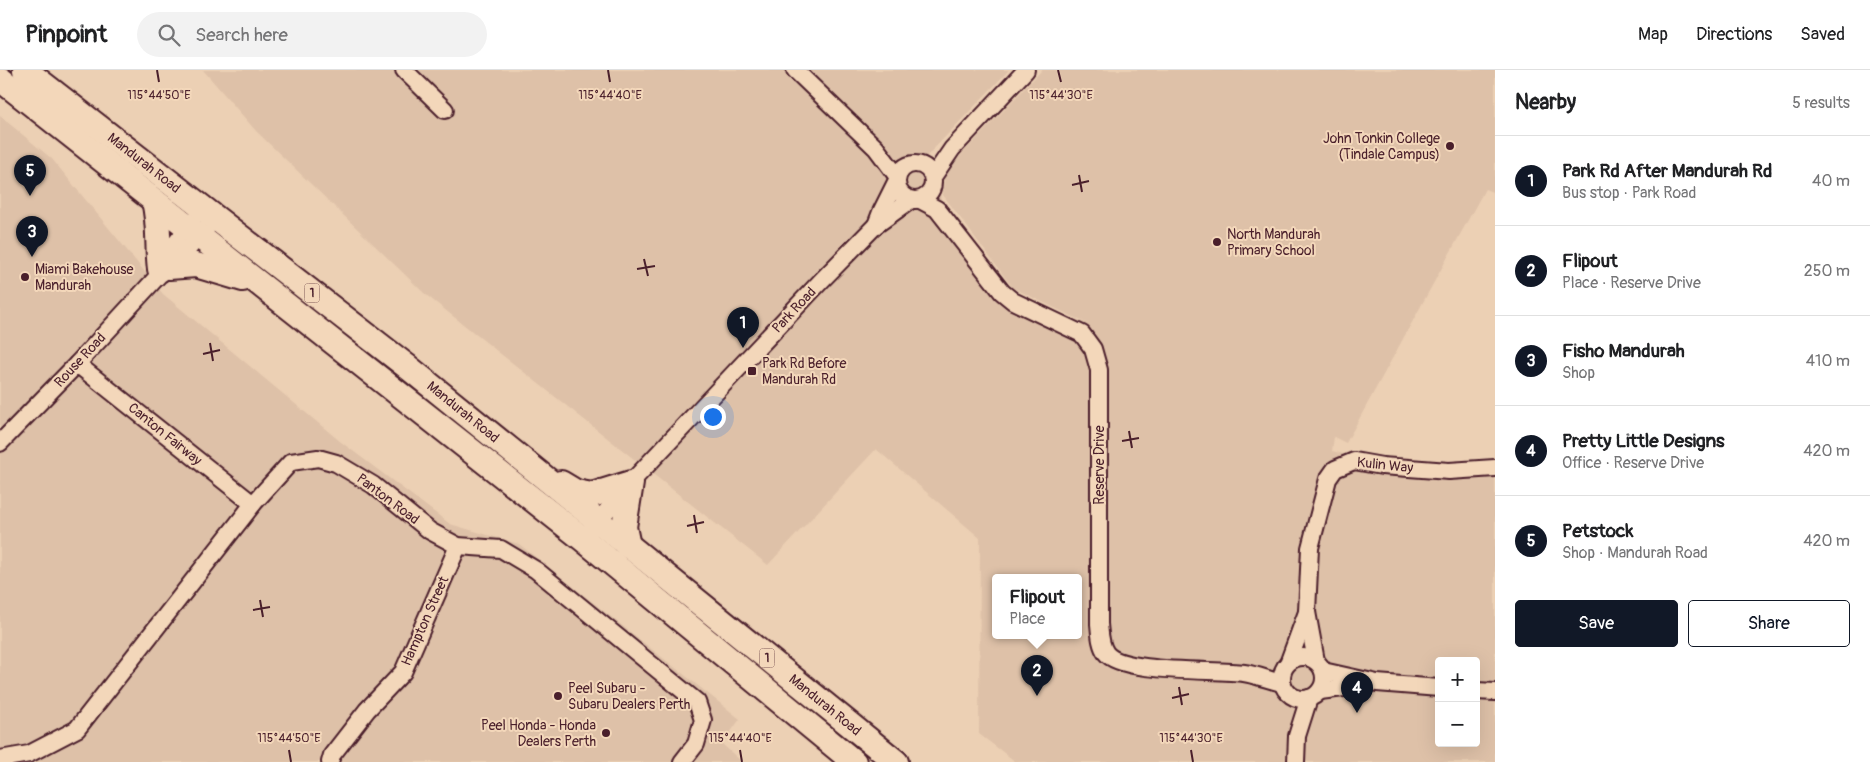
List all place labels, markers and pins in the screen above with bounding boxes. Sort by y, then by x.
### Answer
place label: John Tonkin College (Tindale Campus) [1323,130,1440,163]
marker: John Tonkin College (Tindale Campus) [1444,140,1456,152]
pin: 5 [14,155,46,196]
pin: 3 [16,216,48,257]
place label: North Mandurah Primary School [1227,226,1320,259]
marker: North Mandurah Primary School [1211,236,1223,248]
place label: Miami Bakehouse Mandurah [35,261,134,294]
marker: Miami Bakehouse Mandurah [19,271,31,283]
pin: 1 [727,307,759,348]
place label: Park Rd Before Mandurah Rd [762,355,846,388]
marker: Park Rd Before Mandurah Rd [746,365,758,377]
pin: 2 [1021,655,1053,696]
pin: 4 [1341,672,1373,713]
place label: Peel Subaru - Subaru Dealers Perth [568,680,690,713]
marker: Peel Subaru - Subaru Dealers Perth [552,690,564,702]
place label: Peel Honda - Honda Dealers Perth [481,717,596,750]
marker: Peel Honda - Honda Dealers Perth [600,727,612,739]

